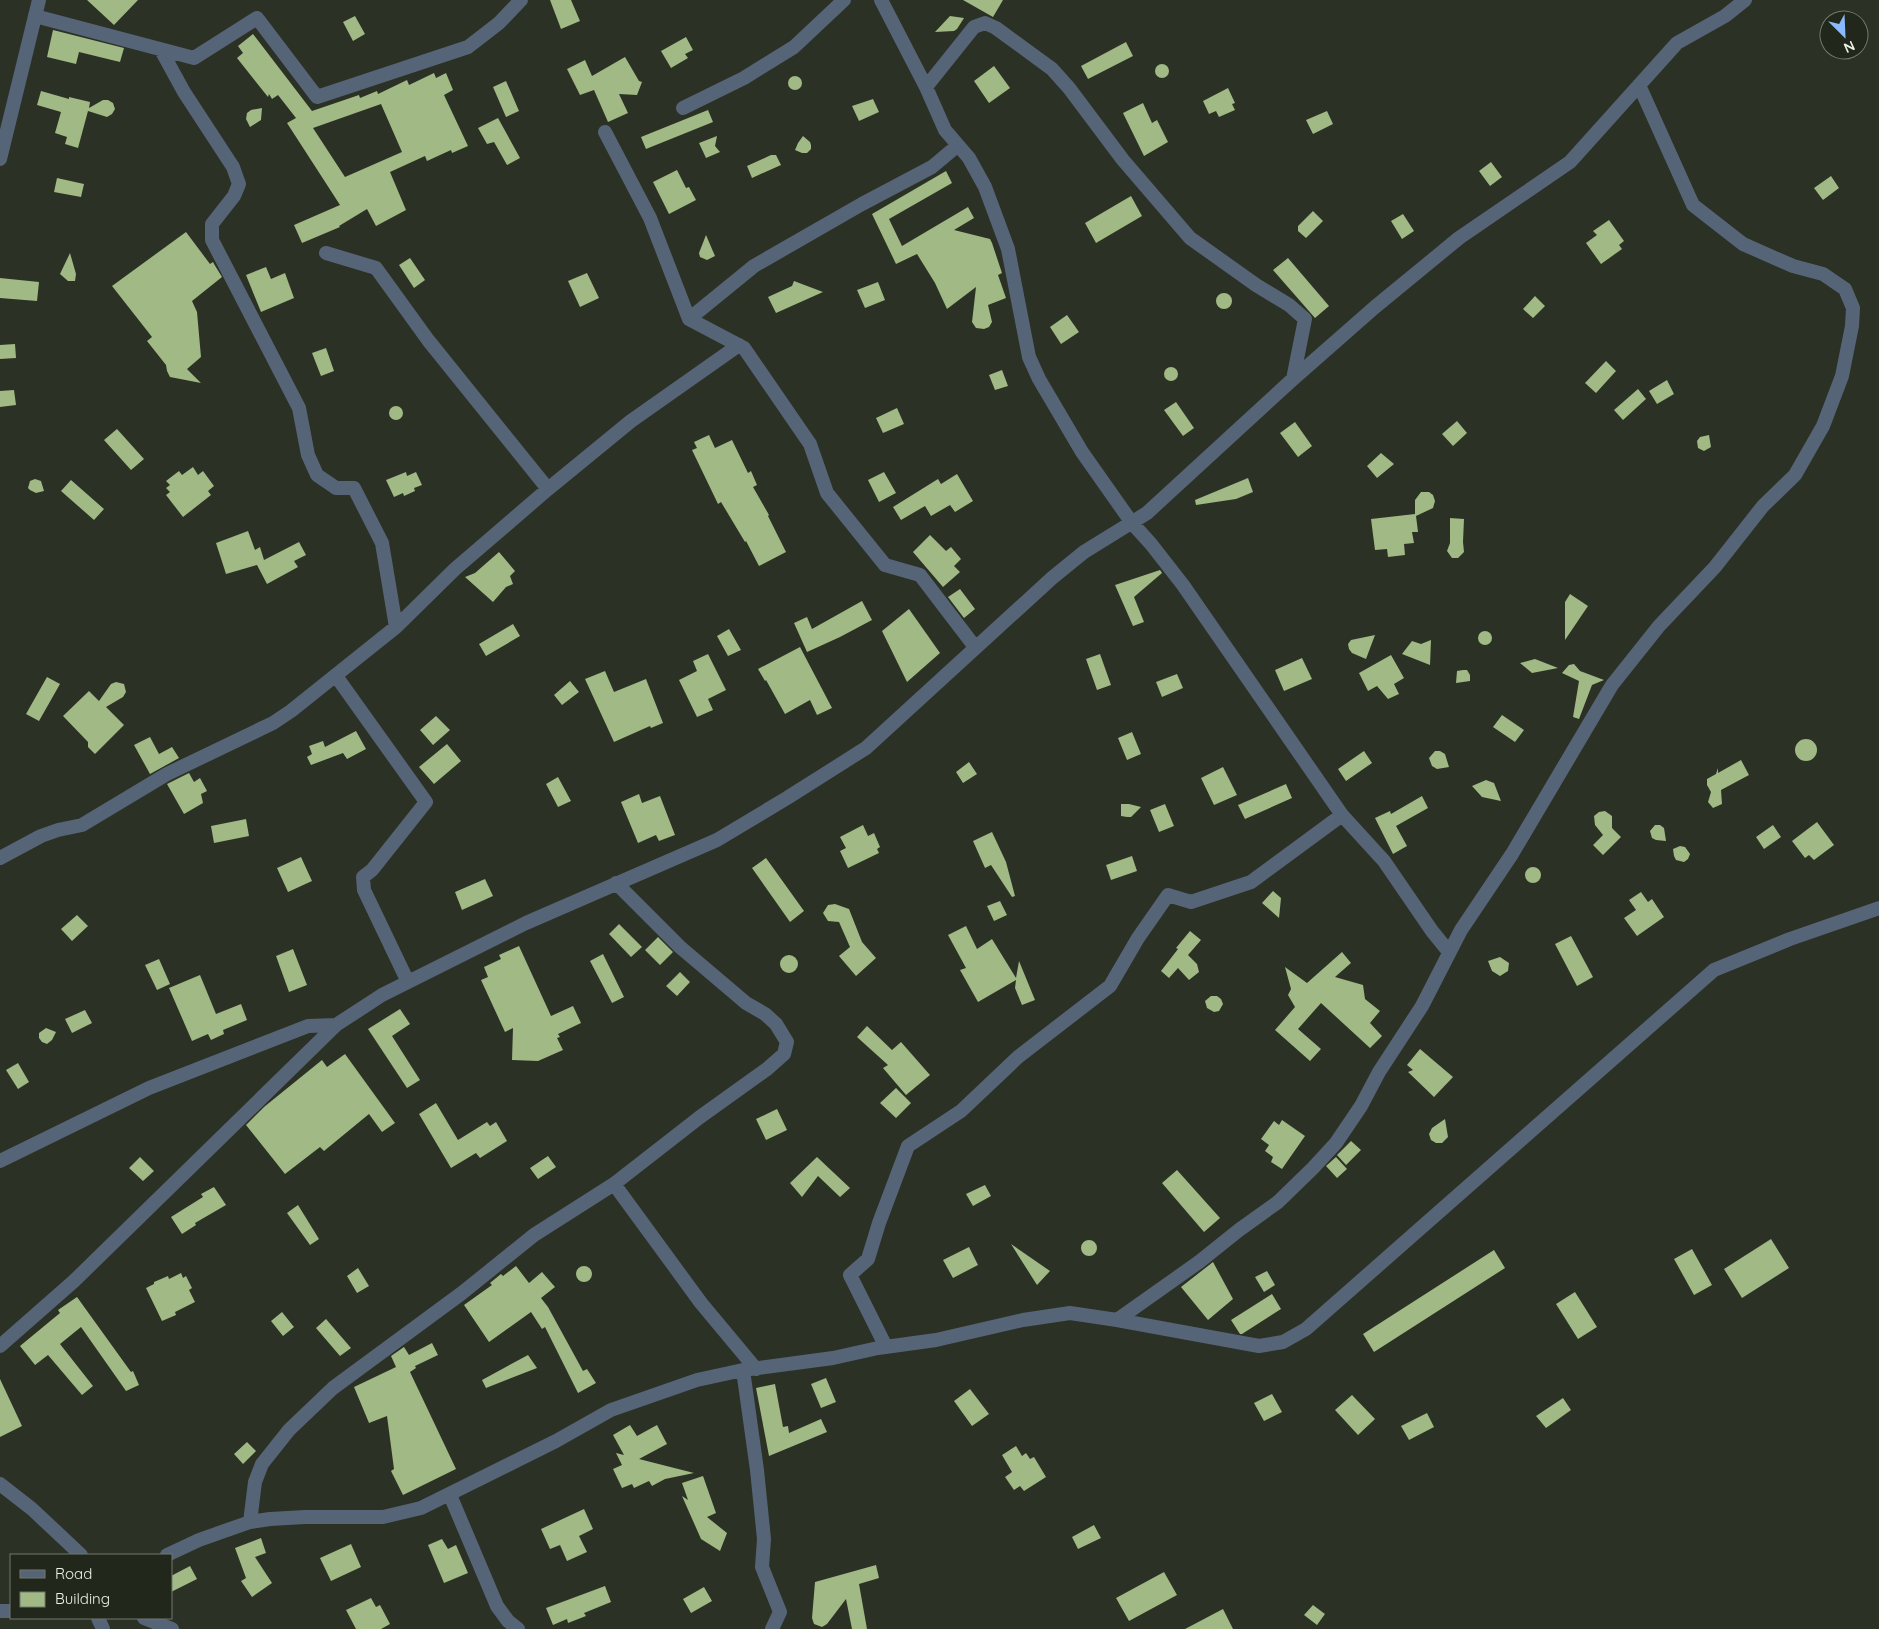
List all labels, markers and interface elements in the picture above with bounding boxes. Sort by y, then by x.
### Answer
north arrow [1819,10,1869,60]
text: N [1841,37,1858,57]
legend [10,1554,172,1619]
text: Road [55,1564,92,1583]
text: Building [55,1589,110,1608]

